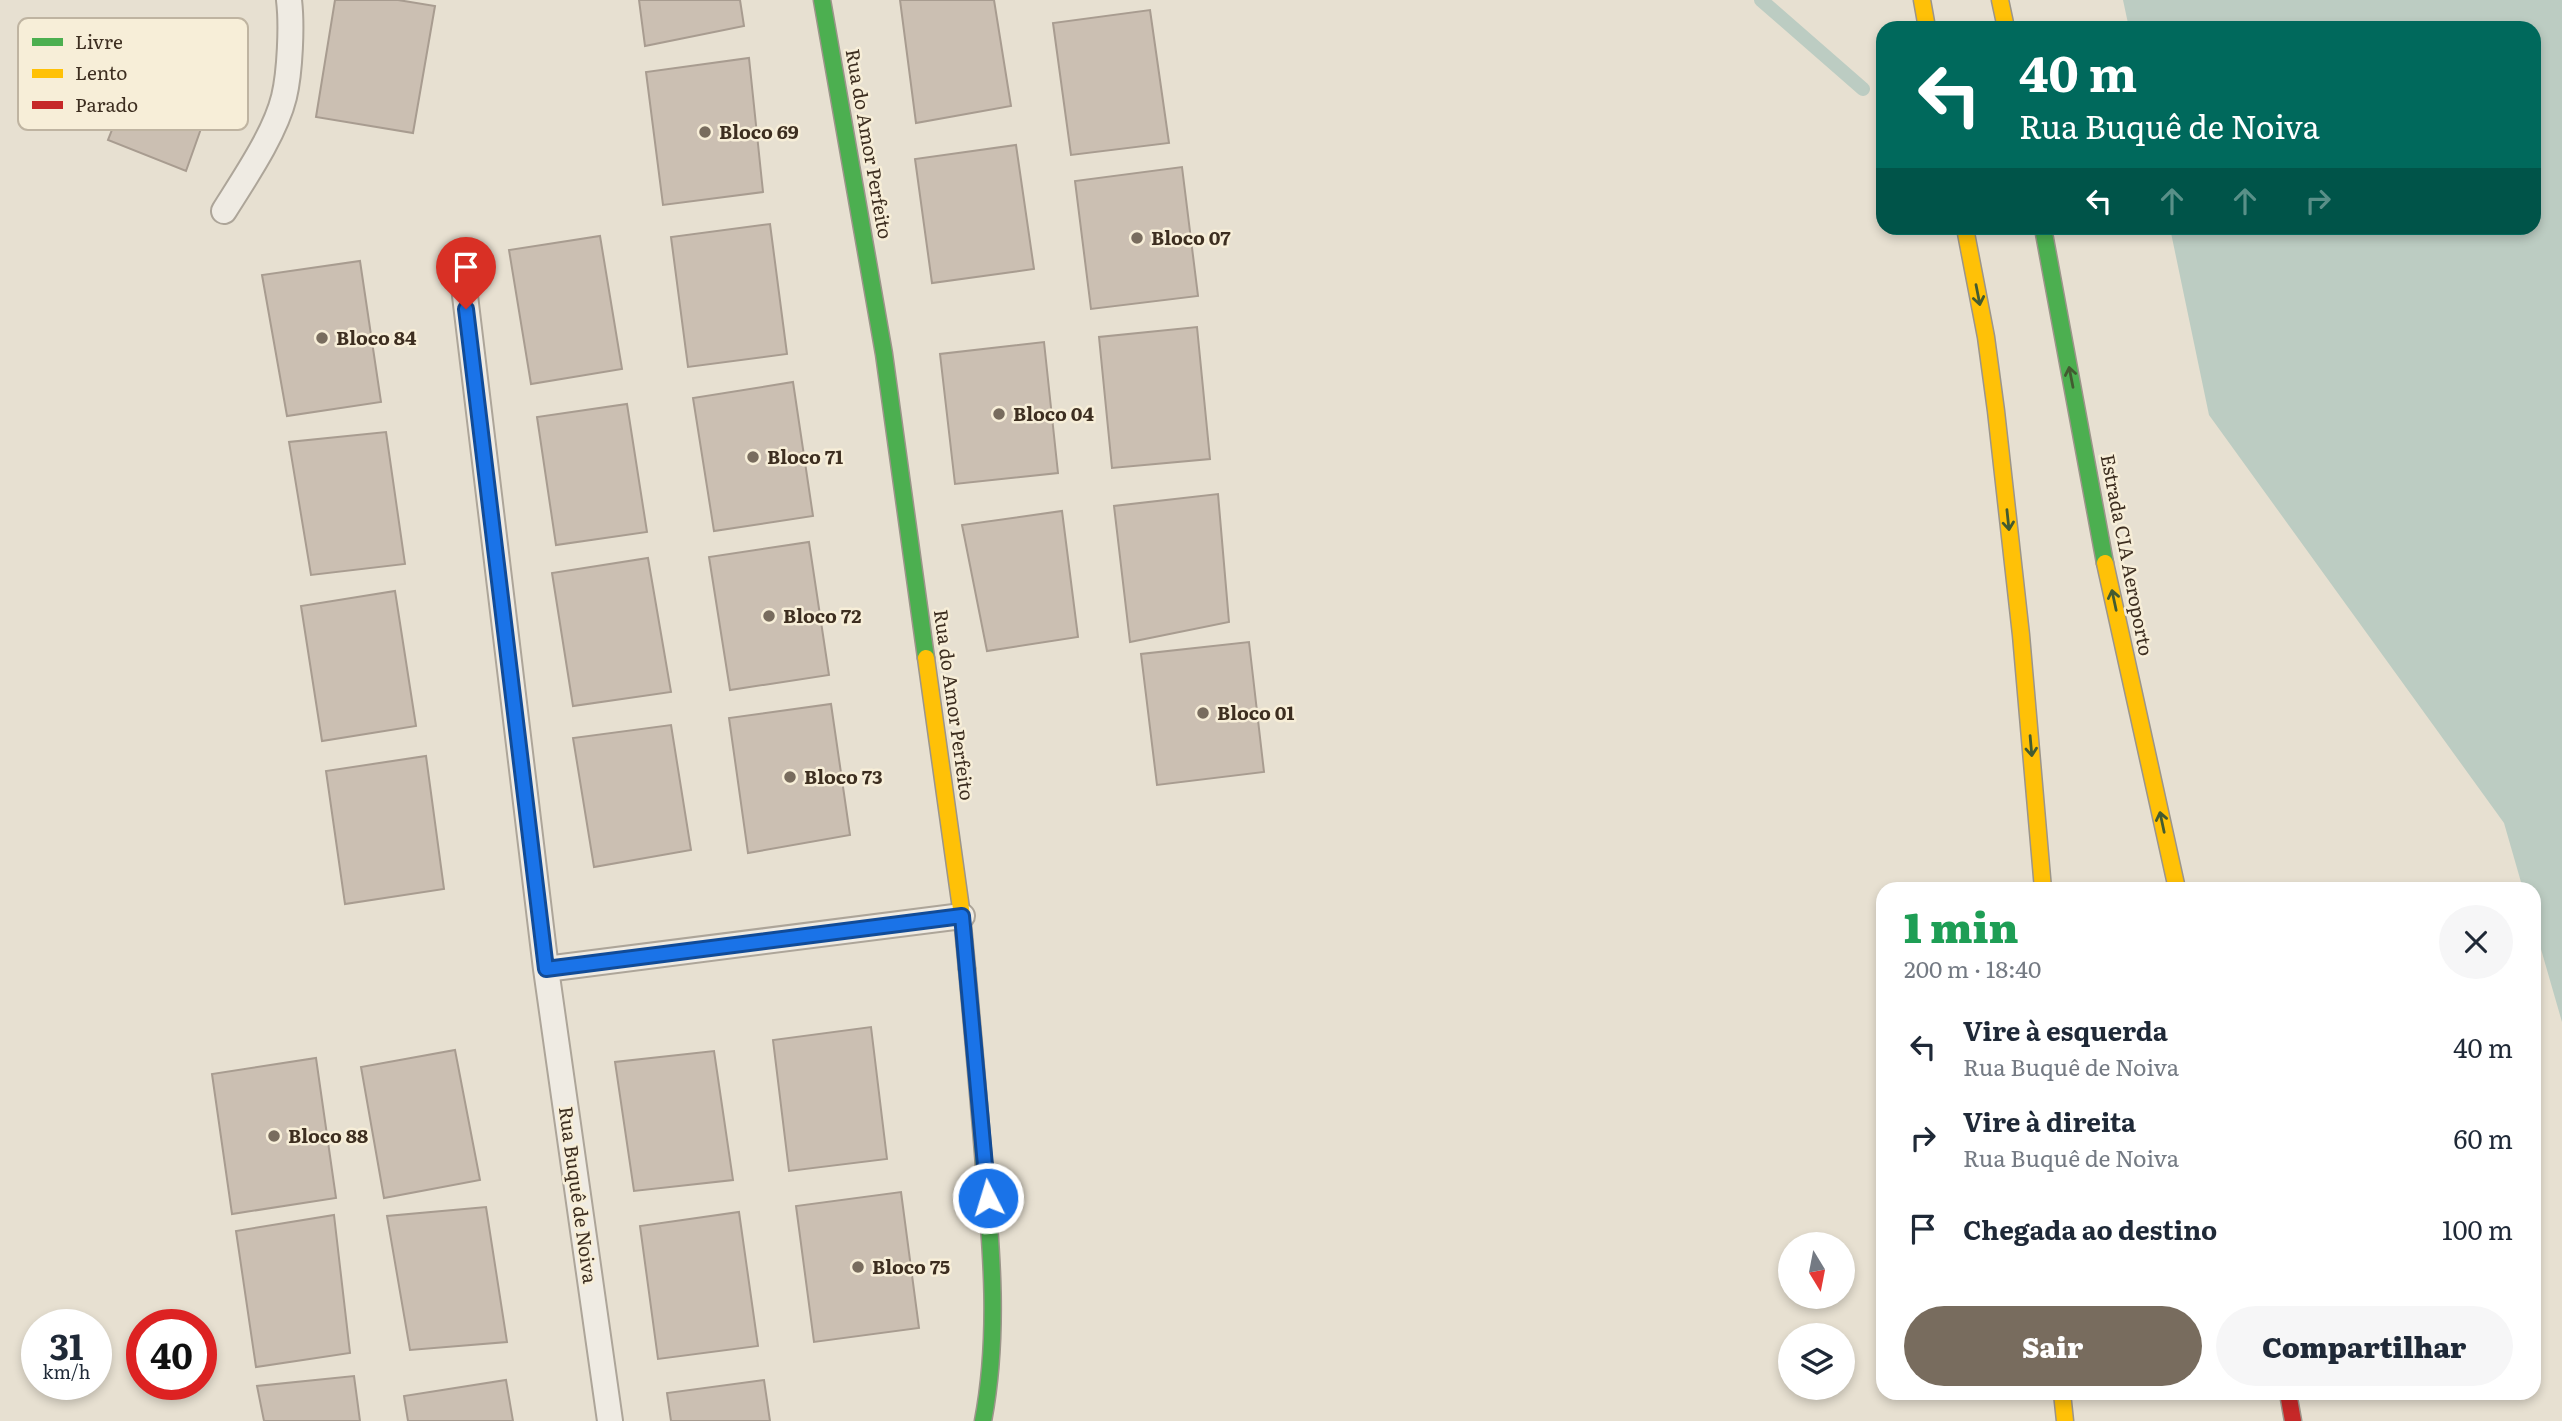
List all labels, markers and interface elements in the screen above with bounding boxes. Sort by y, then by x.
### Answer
legend [18,18,248,130]
text: Livre [75,27,123,55]
text: 40 m [2019,34,2137,107]
street label: Rua do Amor Perfeito [839,47,900,241]
icon: left [1904,49,1995,140]
text: Lento [75,58,128,86]
text: Parado [75,90,138,118]
text: Rua Buquê de Noiva [2019,101,2320,149]
place label: Bloco 69 [719,117,799,145]
marker: Bloco 69 [697,124,713,140]
icon: left [2080,182,2118,220]
icon: ahead [2153,182,2191,220]
icon: ahead [2226,182,2264,220]
icon: right [2299,182,2337,220]
place label: Bloco 07 [1151,223,1231,251]
marker: Bloco 07 [1129,230,1145,246]
pin [436,237,496,309]
icon: arrive [447,248,485,286]
one-way arrow [1972,283,1985,306]
place label: Bloco 84 [336,323,417,351]
marker: Bloco 84 [314,330,330,346]
one-way arrow [2063,366,2077,389]
place label: Bloco 04 [1013,399,1094,427]
marker: Bloco 04 [991,406,1007,422]
place label: Bloco 71 [767,442,843,470]
marker: Bloco 71 [745,449,761,465]
street label: Estrada CIA Aeroporto [2095,452,2161,658]
one-way arrow [2002,508,2015,531]
one-way arrow [2106,589,2120,612]
place label: Bloco 72 [783,601,861,629]
marker: Bloco 72 [761,608,777,624]
street label: Rua do Amor Perfeito [928,608,982,802]
place label: Bloco 01 [1217,698,1294,726]
marker: Bloco 01 [1195,705,1211,721]
one-way arrow [2025,734,2038,757]
place label: Bloco 73 [804,762,883,790]
marker: Bloco 73 [782,769,798,785]
one-way arrow [2155,811,2169,834]
text: 1 min [1904,894,2019,956]
button: close [2439,905,2513,979]
text: 200 m · 18:40 [1904,951,2041,985]
text: Vire à esquerda [1963,1010,2168,1049]
text: 40 m [2453,1027,2513,1066]
icon: left [1904,1028,1942,1066]
text: Rua Buquê de Noiva [1963,1049,2179,1083]
text: Vire à direita [1963,1101,2136,1140]
street label: Rua Buquê de Noiva [553,1104,605,1286]
text: 60 m [2454,1118,2513,1157]
icon: right [1904,1119,1942,1157]
place label: Bloco 88 [288,1121,368,1149]
marker: Bloco 88 [266,1128,282,1144]
text: Rua Buquê de Noiva [1963,1140,2179,1174]
position arrow [951,1161,1025,1235]
text: Chegada ao destino [1963,1209,2217,1248]
text: 100 m [2442,1209,2513,1248]
icon: arrive [1904,1210,1942,1248]
north arrow [1778,1232,1855,1309]
map controls [1778,1232,1855,1400]
place label: Bloco 75 [872,1252,950,1280]
marker: Bloco 75 [850,1259,866,1275]
button: Sair [1904,1306,2202,1386]
button: Compartilhar [2216,1306,2513,1386]
speed limit sign: 40 [126,1309,217,1400]
text: 31 [49,1319,84,1371]
button: layers [1778,1323,1855,1400]
text: km/h [43,1358,90,1385]

